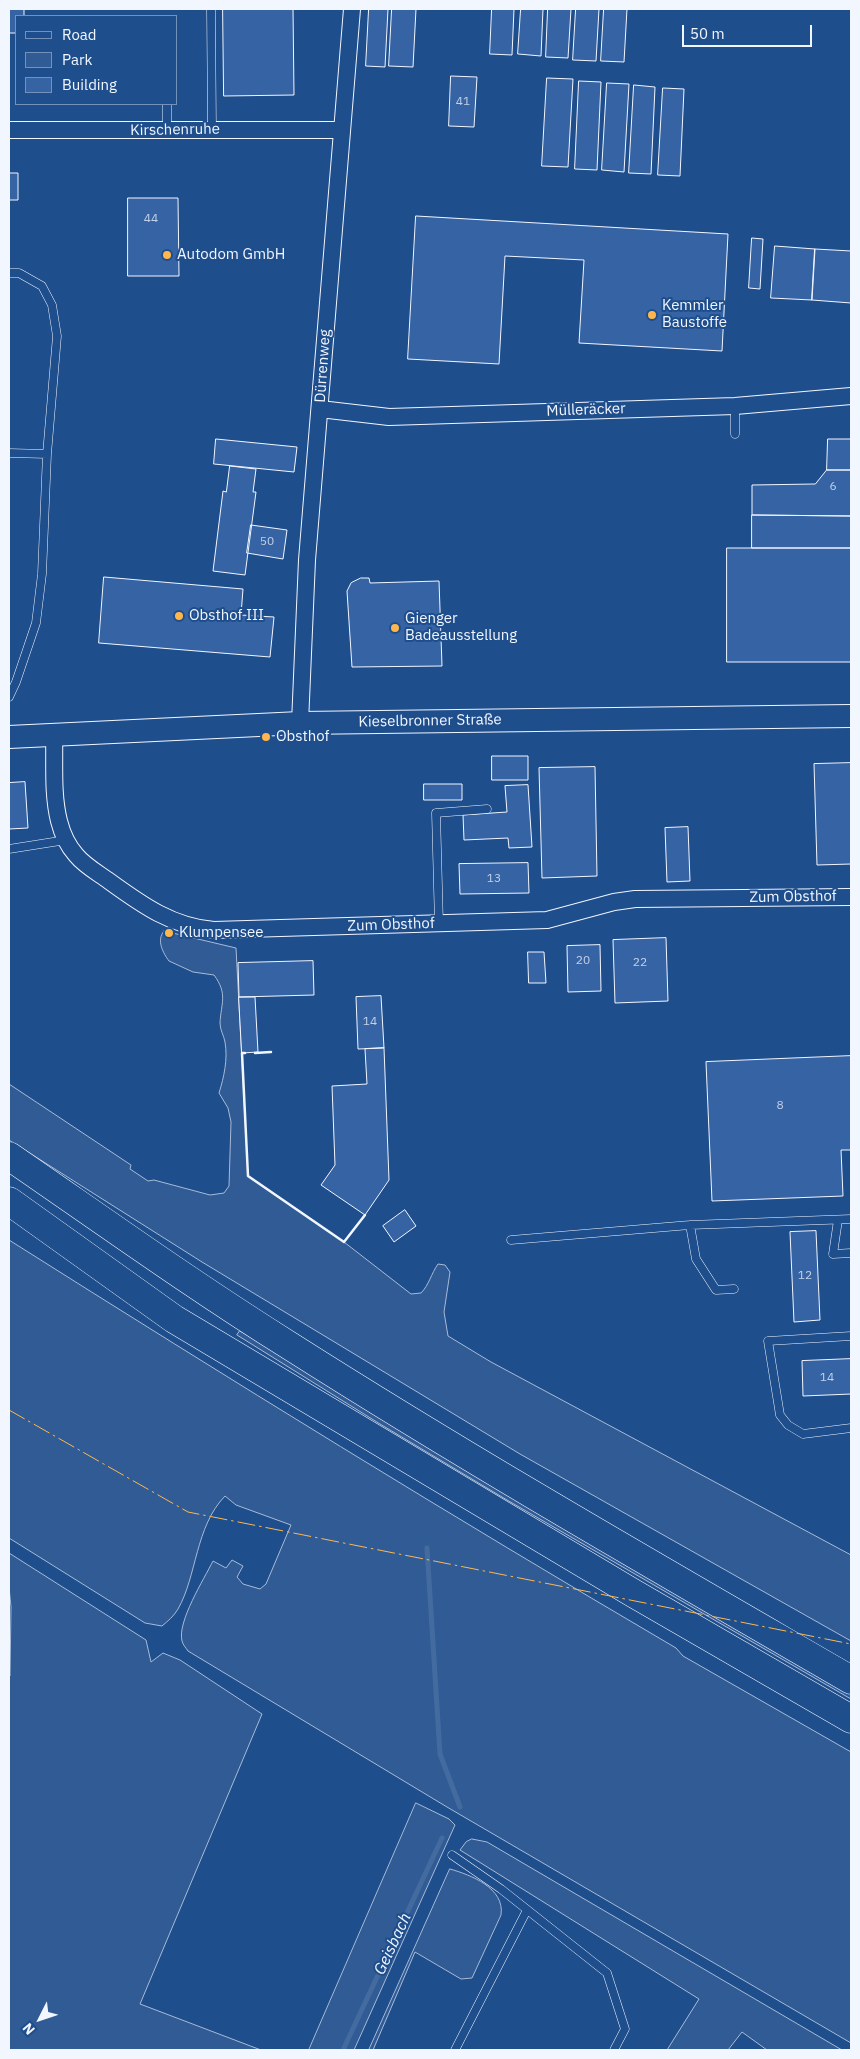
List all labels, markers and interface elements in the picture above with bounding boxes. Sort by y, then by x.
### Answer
legend [15,15,178,105]
scale bar [685,15,815,47]
text: 50 m [690,24,725,43]
text: Road [62,25,97,44]
text: Park [62,50,92,69]
text: Building [62,75,117,94]
house number: 41 [456,95,470,109]
street label: Kirschenruhe [130,120,220,140]
house number: 44 [144,212,158,226]
place label: Autodom GmbH [177,246,285,264]
marker: Autodom GmbH [161,249,173,261]
place label: Kemmler Baustoffe [662,297,727,332]
marker: Kemmler Baustoffe [646,309,658,321]
street label: Dürrenweg [311,329,335,403]
street label: Mülleräcker [546,400,626,420]
house number: 6 [829,480,837,494]
house number: 50 [260,535,274,549]
place label: Obsthof III [189,607,264,625]
marker: Obsthof III [173,610,185,622]
place label: Gienger Badeausstellung [405,610,517,645]
marker: Gienger Badeausstellung [389,622,401,634]
street label: Kieselbronner Straße [358,711,502,731]
place label: Obsthof [276,728,329,746]
marker: Obsthof [260,731,272,743]
house number: 13 [487,872,501,886]
street label: Zum Obsthof [749,887,837,907]
street label: Zum Obsthof [347,914,435,936]
place label: Klumpensee [179,924,263,942]
marker: Klumpensee [163,927,175,939]
house number: 20 [576,954,590,968]
house number: 22 [633,956,647,970]
house number: 14 [363,1015,377,1029]
house number: 8 [776,1099,784,1113]
house number: 12 [798,1269,812,1283]
house number: 14 [820,1371,834,1385]
water label: Geisbach [370,1910,416,1978]
north arrow [15,1994,65,2044]
text: N [19,2019,39,2039]

